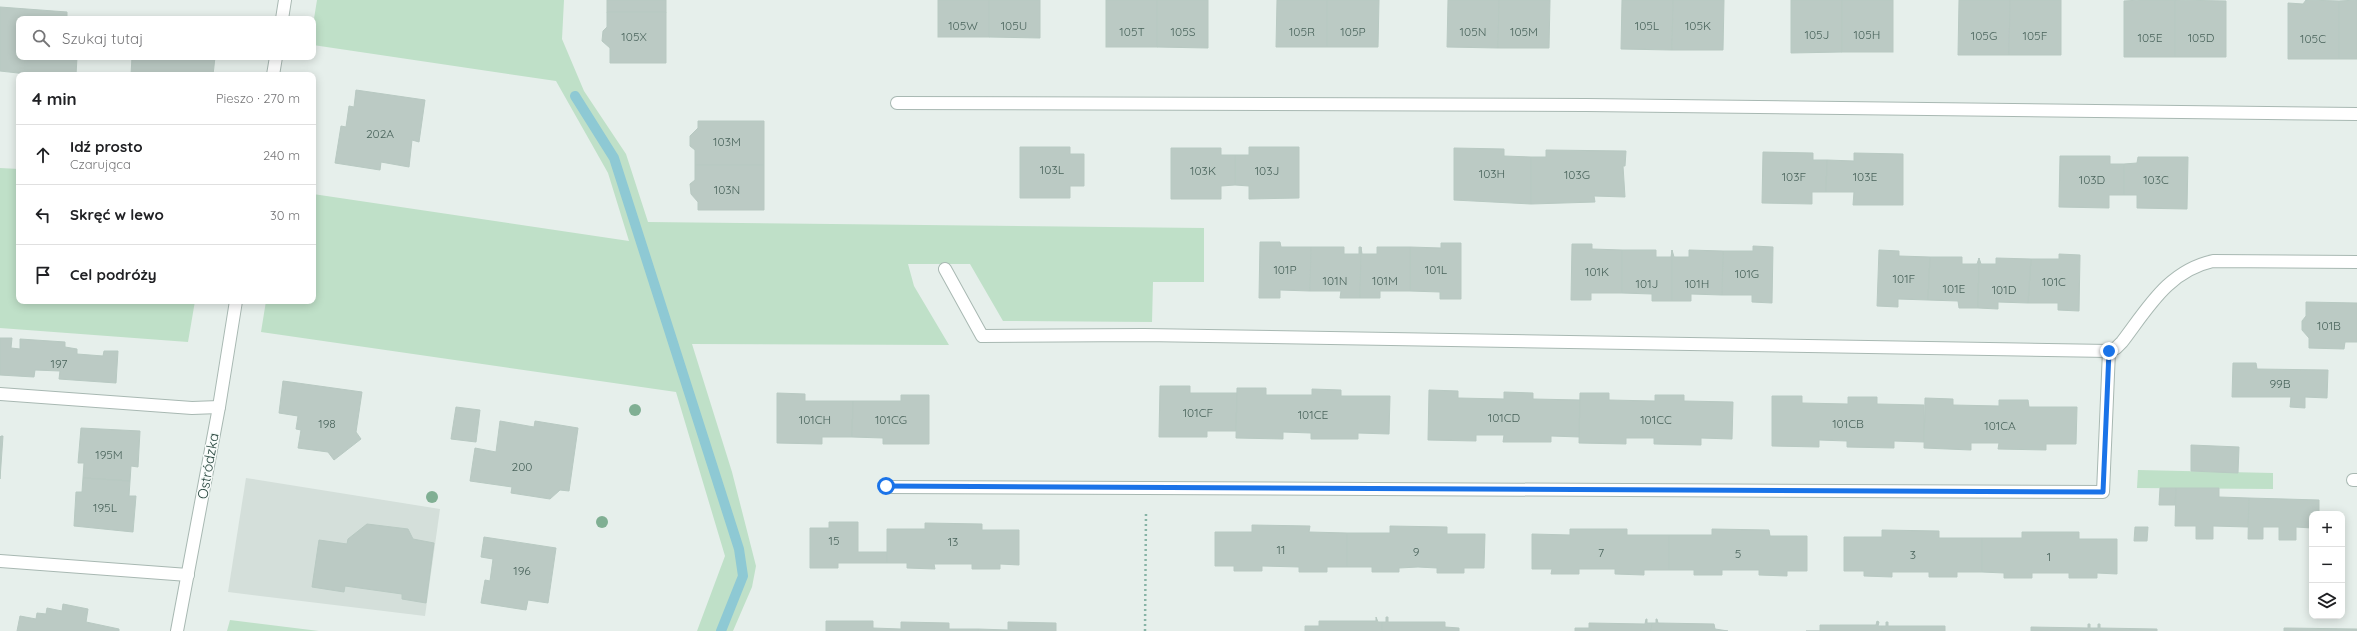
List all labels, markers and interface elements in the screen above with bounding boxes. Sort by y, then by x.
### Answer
search box [16,16,316,60]
house number: 105W [948,18,978,33]
house number: 105U [1001,18,1027,33]
house number: 105L [1635,18,1660,33]
house number: 105K [1685,18,1711,33]
house number: 105T [1119,24,1145,39]
house number: 105S [1171,24,1196,39]
house number: 105R [1289,24,1315,39]
house number: 105P [1340,24,1366,39]
house number: 105N [1460,24,1486,39]
house number: 105M [1510,24,1538,39]
icon: search [30,27,52,49]
house number: 105J [1805,27,1829,42]
house number: 105H [1854,27,1880,42]
house number: 105G [1971,28,1997,43]
house number: 105F [2023,28,2048,43]
text: Szukaj tutaj [62,29,143,48]
house number: 105X [621,29,647,44]
house number: 105E [2138,30,2163,45]
house number: 105D [2188,30,2215,45]
house number: 105C [2300,31,2326,46]
text: 4 min [32,88,77,109]
text: Pieszo · 270 m [216,90,300,106]
house number: 202A [366,126,394,141]
house number: 103M [713,134,741,149]
text: Idź prosto [70,137,143,156]
icon: ahead [32,144,54,166]
text: 240 m [263,147,300,163]
text: Czarująca [70,156,131,172]
house number: 103L [1040,162,1065,177]
house number: 103K [1190,163,1216,178]
house number: 103J [1255,163,1279,178]
house number: 103H [1479,166,1505,181]
house number: 103G [1564,167,1590,182]
house number: 103F [1782,169,1807,184]
house number: 103E [1853,169,1878,184]
house number: 103D [2079,172,2106,187]
house number: 103C [2143,172,2169,187]
house number: 103N [714,182,740,197]
icon: left [32,204,54,226]
text: Skręć w lewo [70,205,164,224]
text: 30 m [270,207,300,223]
house number: 101P [1273,262,1297,277]
house number: 101L [1425,262,1448,277]
icon: arrive [32,264,54,286]
house number: 101K [1585,264,1609,279]
text: Cel podróży [70,265,157,284]
house number: 101G [1735,266,1759,281]
house number: 101F [1893,271,1916,286]
house number: 101N [1323,273,1347,288]
house number: 101M [1372,273,1398,288]
house number: 101C [2042,274,2066,289]
house number: 101J [1636,276,1658,291]
house number: 101H [1685,276,1709,291]
house number: 101E [1943,281,1966,296]
house number: 101D [1992,282,2017,297]
house number: 101B [2317,318,2341,333]
route end [2100,342,2118,360]
house number: 197 [51,356,67,371]
house number: 99B [2269,376,2291,391]
house number: 101CF [1183,405,1214,420]
house number: 101CE [1298,407,1329,422]
house number: 101CD [1488,410,1521,425]
house number: 101CH [799,412,831,427]
house number: 101CG [875,412,907,427]
house number: 101CC [1640,412,1672,427]
house number: 198 [318,416,336,431]
house number: 101CB [1832,416,1864,431]
house number: 101CA [1984,418,2016,433]
street label: Ostródzka [193,431,223,501]
house number: 195M [95,447,123,462]
house number: 200 [512,459,532,474]
route start [877,477,895,495]
house number: 195L [93,500,118,515]
map controls [2309,511,2345,619]
button: + [2309,511,2345,547]
house number: 15 [829,533,839,548]
house number: 13 [948,534,958,549]
house number: 11 [1277,542,1285,557]
house number: 9 [1413,544,1420,559]
house number: 7 [1598,545,1604,560]
house number: 5 [1735,546,1741,561]
house number: 3 [1910,547,1916,562]
button: − [2309,547,2345,583]
house number: 1 [2047,549,2051,564]
house number: 196 [513,563,531,578]
button: layers [2309,583,2345,619]

